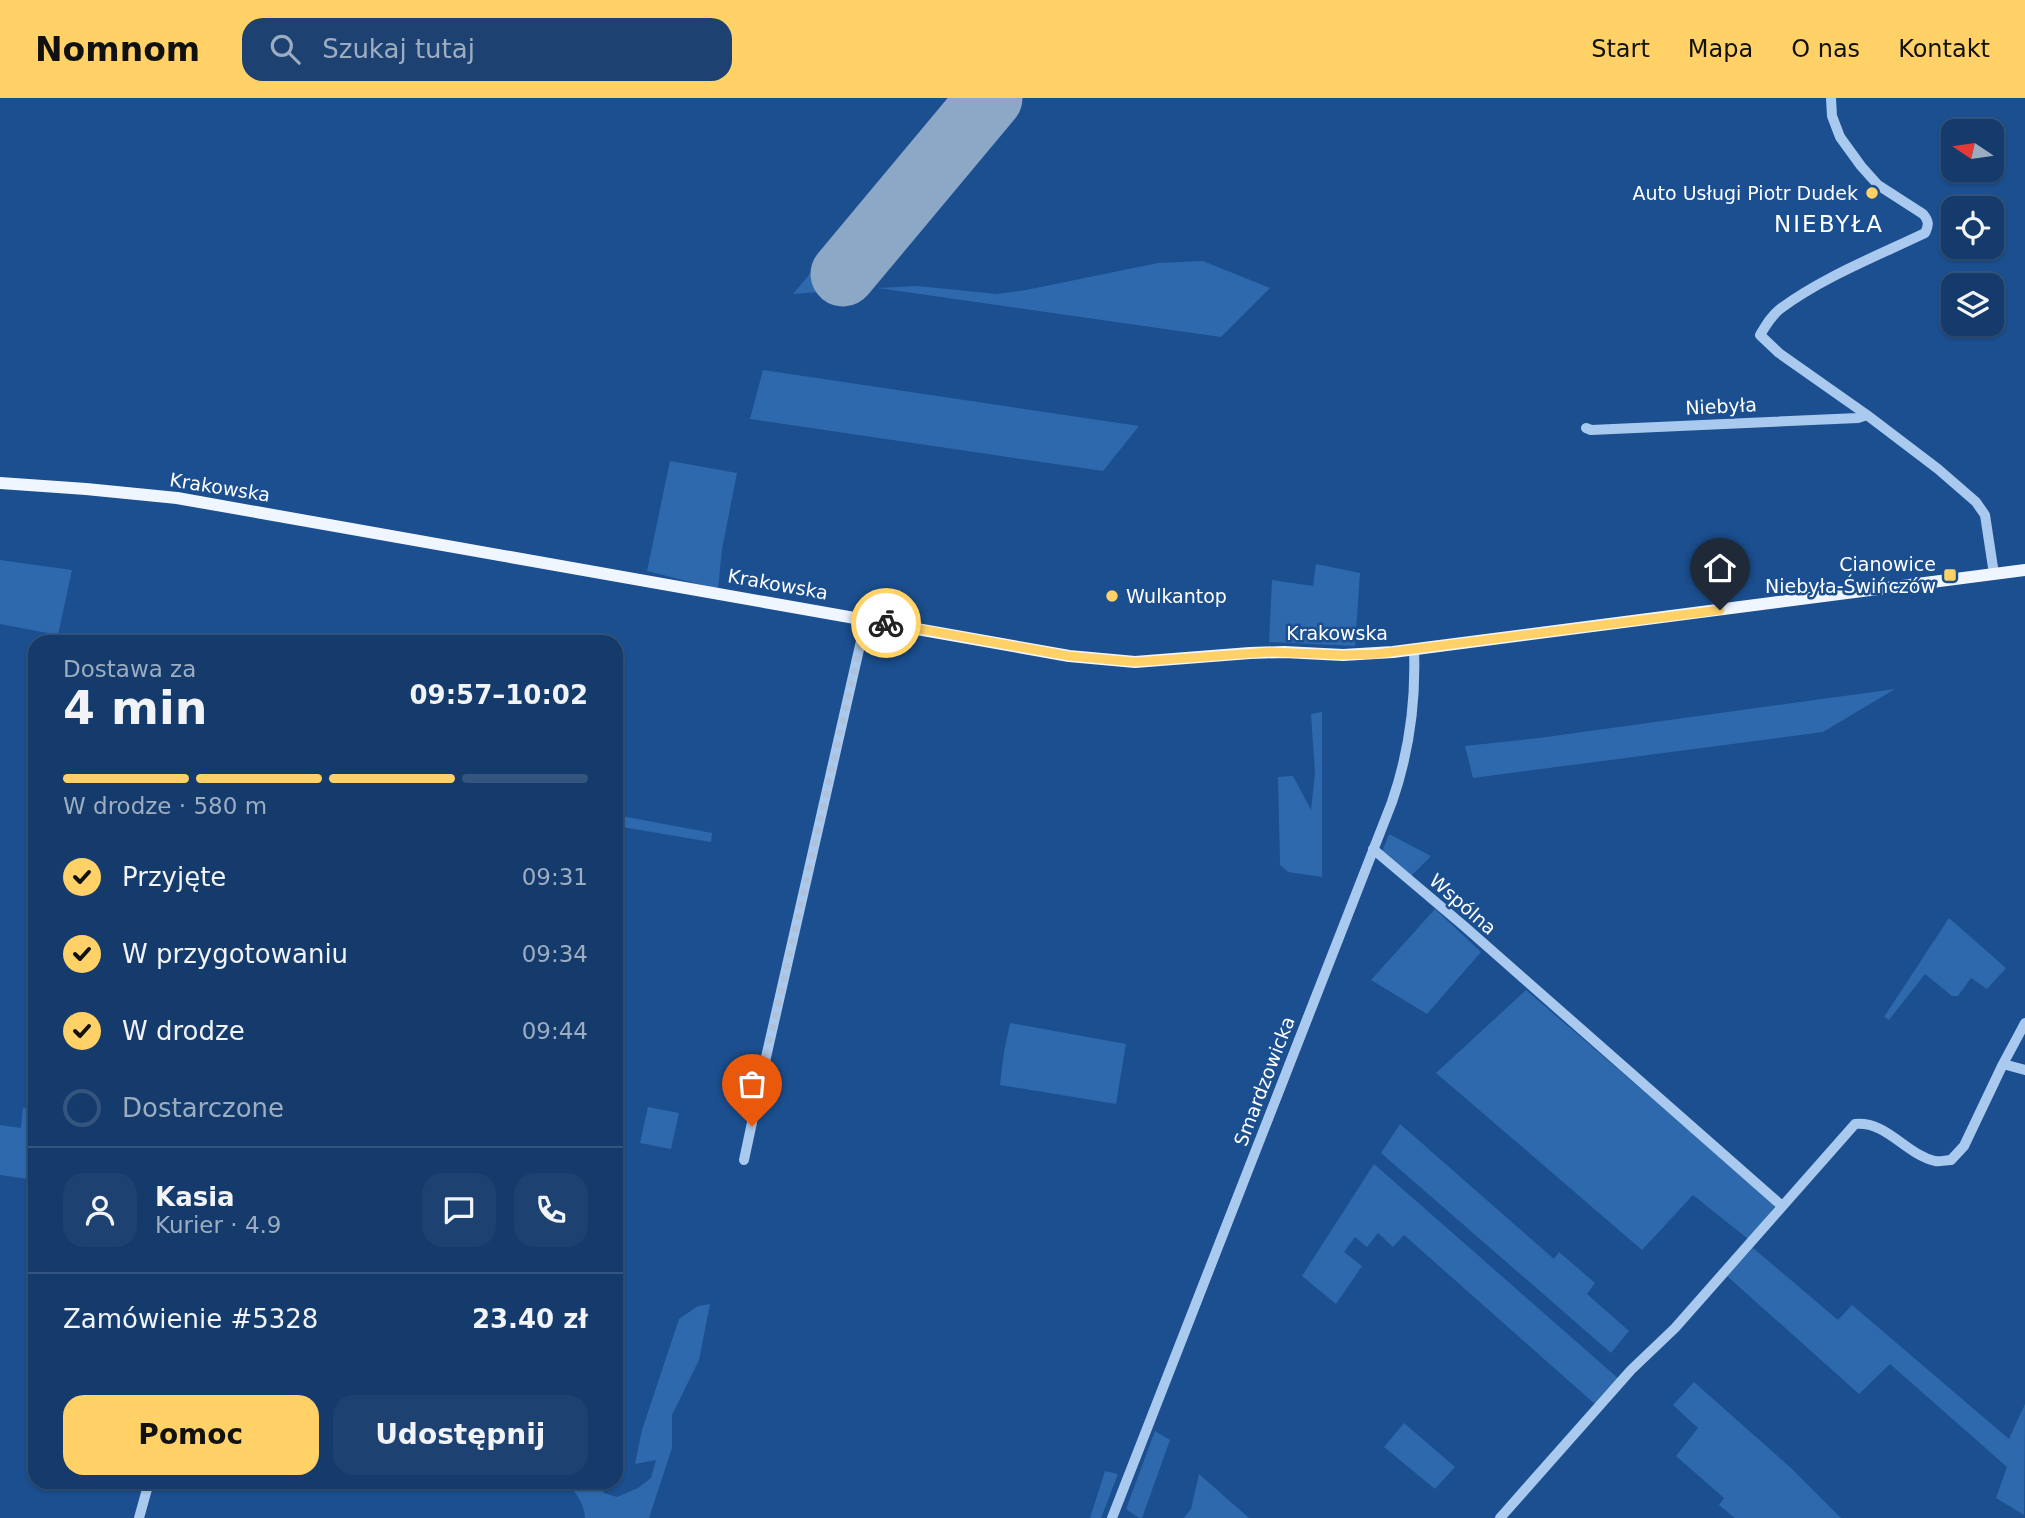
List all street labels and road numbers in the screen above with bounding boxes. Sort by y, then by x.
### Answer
street label: Niebyła [1685,393,1757,419]
street label: Krakowska [168,468,272,506]
street label: Krakowska [726,564,830,604]
street label: Krakowska [1286,622,1388,644]
street label: Wspólna [1425,869,1501,939]
street label: Smardzowicka [1229,1013,1299,1149]

